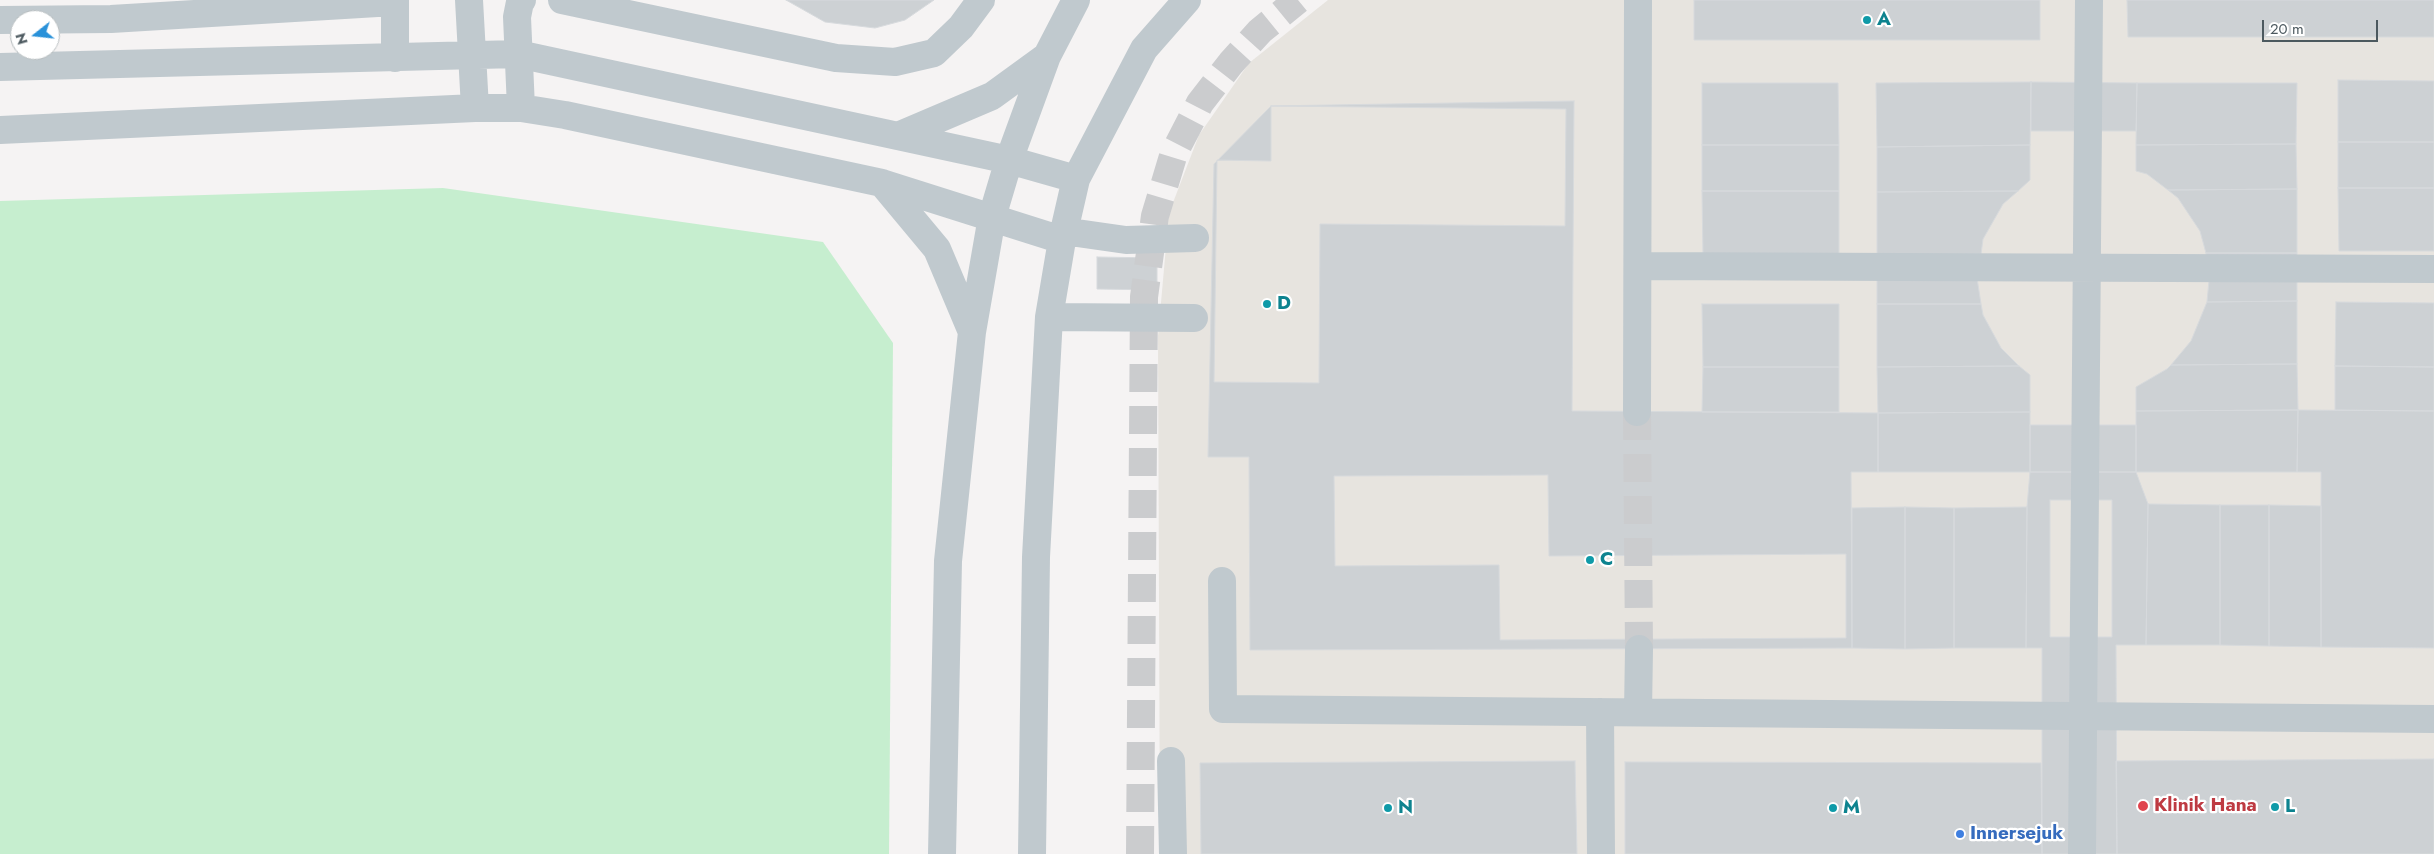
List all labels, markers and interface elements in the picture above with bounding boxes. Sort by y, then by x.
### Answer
place label: A [1877,9,1891,31]
north arrow [10,10,60,60]
scale bar [2264,10,2380,42]
marker: A [1861,14,1873,26]
text: 20 m [2270,18,2304,40]
text: N [10,31,33,47]
place label: D [1277,293,1291,315]
marker: D [1261,298,1273,310]
place label: C [1600,549,1613,571]
marker: C [1584,554,1596,566]
place label: Klinik Hana [2154,795,2257,817]
place label: L [2285,796,2295,818]
place label: N [1398,797,1413,819]
place label: M [1843,797,1860,819]
marker: Klinik Hana [2136,799,2150,813]
marker: L [2269,801,2281,813]
marker: N [1382,802,1394,814]
marker: M [1827,802,1839,814]
place label: Innersejuk [1970,823,2063,845]
marker: Innersejuk [1954,828,1966,840]

